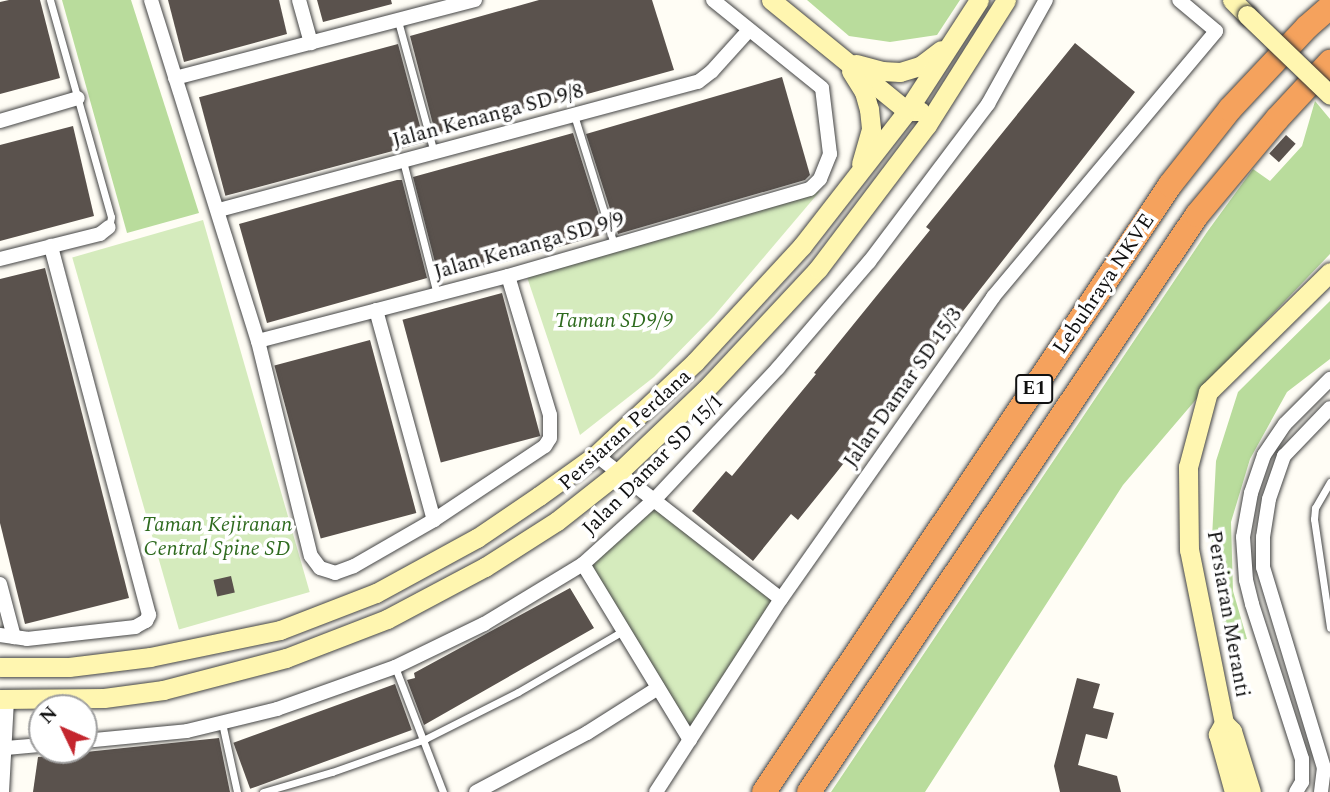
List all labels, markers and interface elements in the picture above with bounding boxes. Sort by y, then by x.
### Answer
street label: Jalan Kenanga SD 9/8 [390,78,586,154]
street label: Jalan Kenanga SD 9/9 [431,207,627,285]
street label: Lebuhraya NKVE [1048,209,1160,359]
street label: Jalan Damar SD 15/3 [838,303,968,473]
park label: Taman SD9/9 [555,308,673,334]
street label: Persiaran Perdana [554,364,696,496]
road number: E1 [1015,374,1053,404]
street label: Jalan Damar SD 15/1 [577,389,729,541]
park label: Taman Kejiranan Central Spine SD [142,512,292,562]
street label: Persiaran Meranti [1201,529,1255,699]
north arrow [28,694,98,764]
text: N [33,700,65,731]

